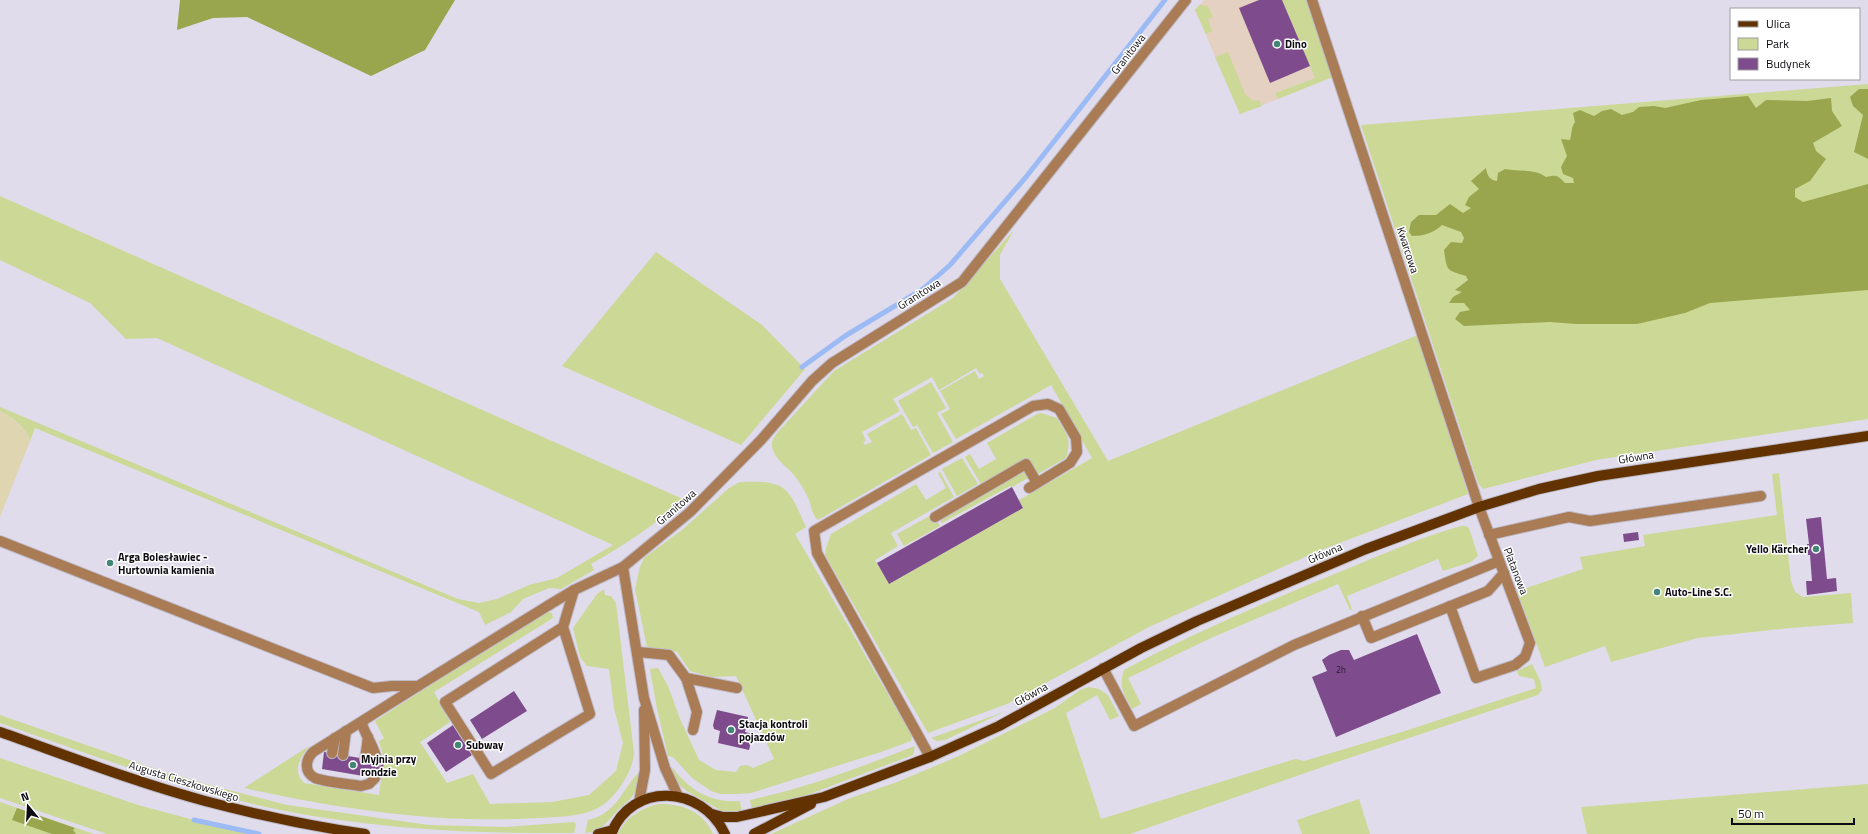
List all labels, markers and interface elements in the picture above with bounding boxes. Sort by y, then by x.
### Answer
legend [1730,8,1860,80]
text: Ulica [1766,14,1790,33]
street label: Granitowa [1107,30,1149,78]
text: Park [1766,34,1789,53]
place label: Dino [1285,36,1307,52]
marker: Dino [1272,39,1282,49]
text: Budynek [1766,54,1810,73]
street label: Kwarcowa [1393,225,1423,276]
street label: Granitowa [894,274,944,313]
street label: Główna [1617,446,1655,468]
street label: Granitowa [653,485,700,529]
street label: Główna [1305,538,1345,567]
place label: Yello Kärcher [1746,541,1808,557]
marker: Yello Kärcher [1811,544,1821,554]
street label: Platanowa [1500,545,1533,597]
place label: Arga Bolesławiec - Hurtownia kamienia [118,549,215,578]
marker: Arga Bolesławiec - Hurtownia kamienia [105,558,115,568]
place label: Auto-Line S.C. [1665,584,1732,600]
marker: Auto-Line S.C. [1652,587,1662,597]
house number: 2h [1336,663,1346,676]
street label: Główna [1011,678,1051,710]
place label: Stacja kontroli pojazdów [739,716,808,745]
marker: Stacja kontroli pojazdów [726,725,736,735]
place label: Subway [466,737,504,753]
marker: Subway [453,740,463,750]
place label: Myjnia przy rondzie [361,751,417,780]
street label: Augusta Cieszkowskiego [127,757,241,805]
marker: Myjnia przy rondzie [348,760,358,770]
north arrow [8,786,48,826]
text: N [19,788,31,805]
scale bar [1732,800,1854,826]
text: 50 m [1738,804,1764,823]

